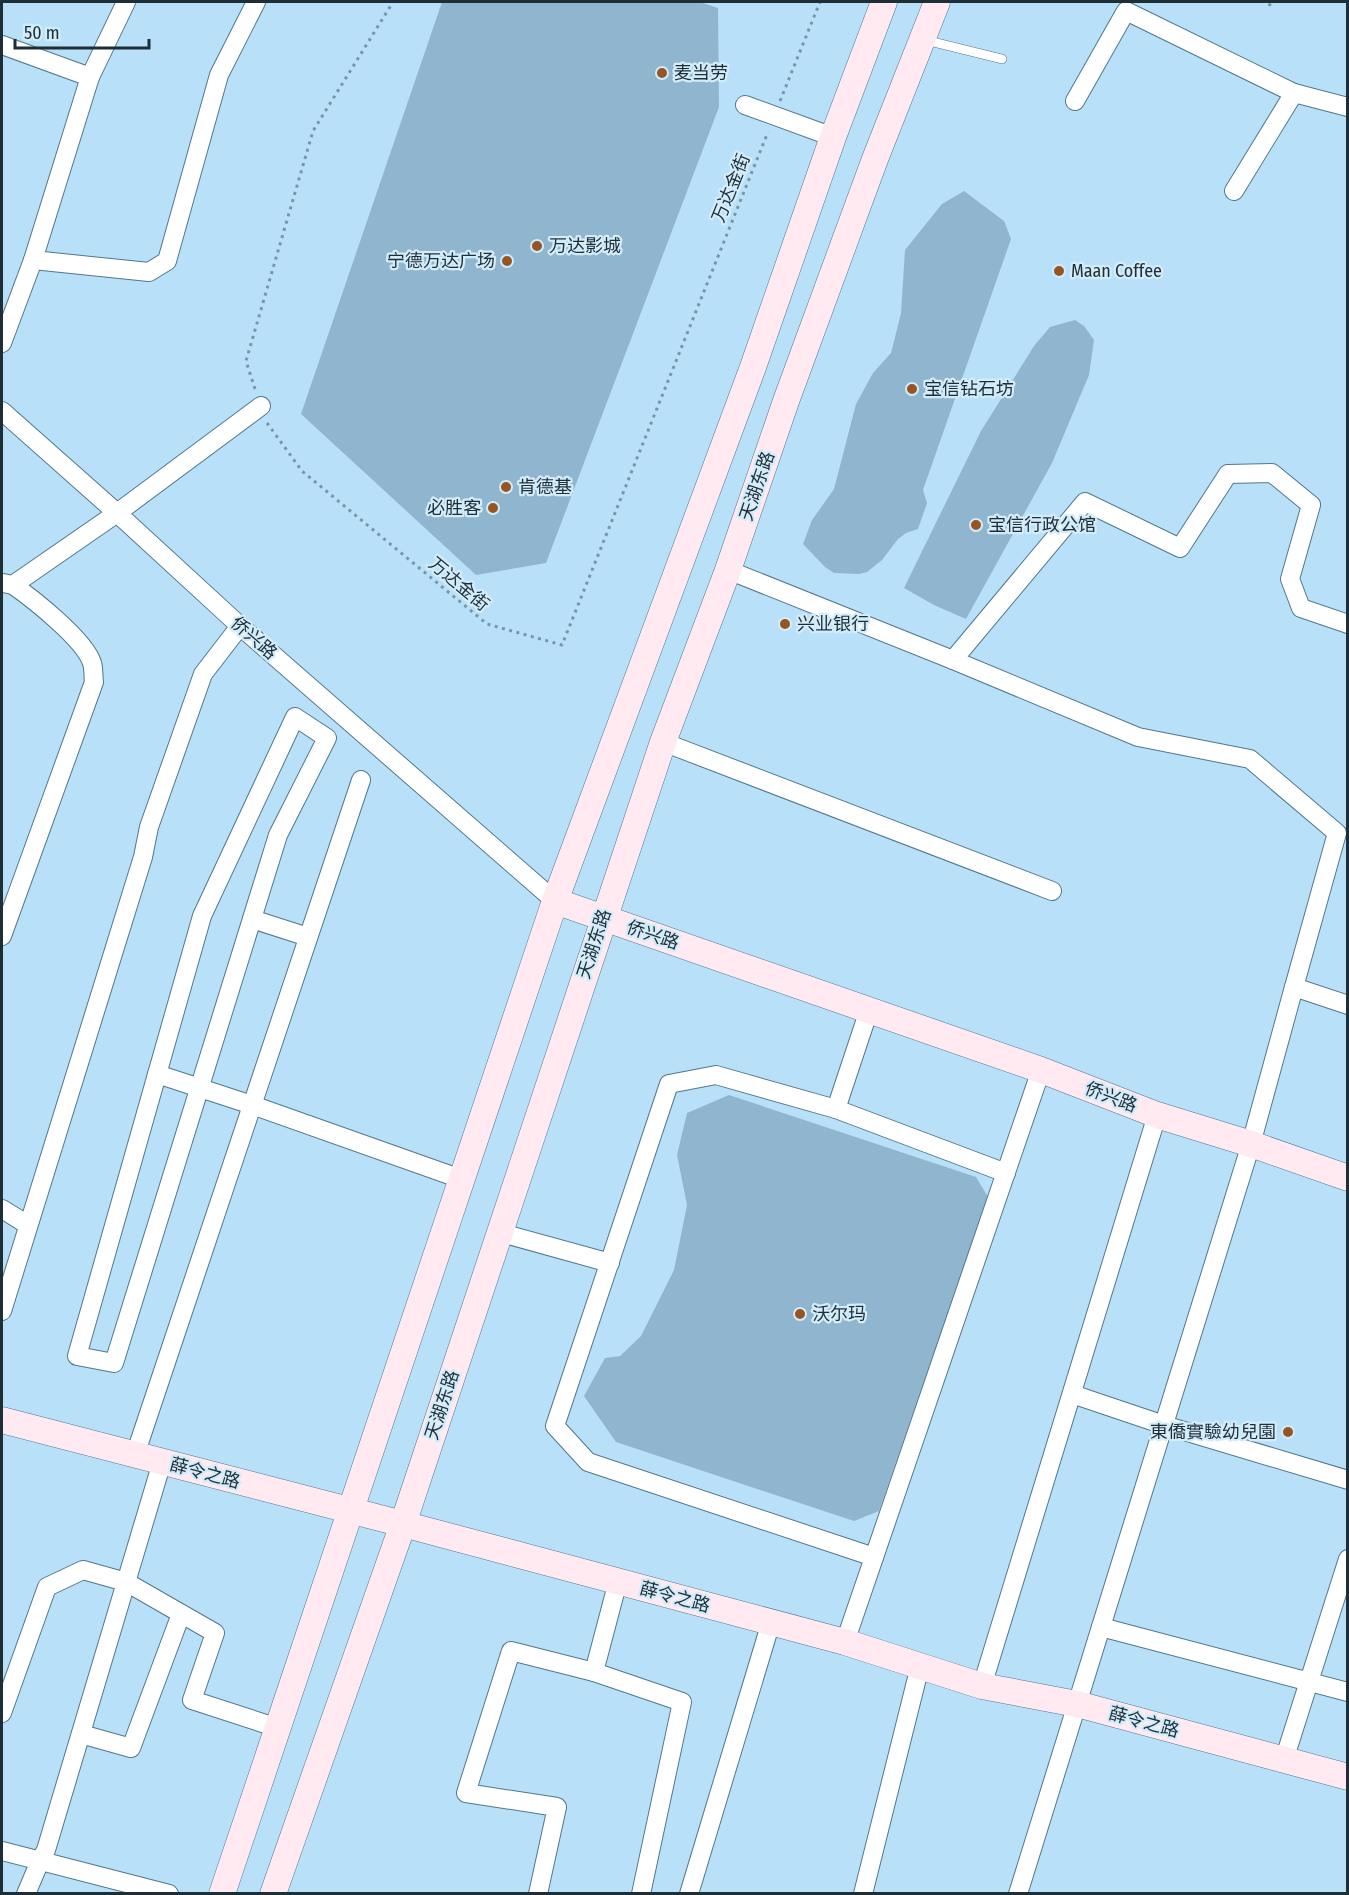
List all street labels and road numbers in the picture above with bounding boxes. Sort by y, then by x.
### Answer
street label: 万达金街 [707,151,755,225]
street label: 天湖东路 [735,448,779,524]
street label: 万达金街 [424,552,494,616]
street label: 侨兴路 [226,612,282,664]
street label: 天湖东路 [572,906,616,982]
street label: 侨兴路 [624,916,682,954]
street label: 侨兴路 [1082,1077,1140,1117]
street label: 天湖东路 [420,1367,464,1443]
street label: 薛令之路 [167,1453,243,1493]
street label: 薛令之路 [637,1577,713,1617]
street label: 薛令之路 [1106,1702,1182,1742]

